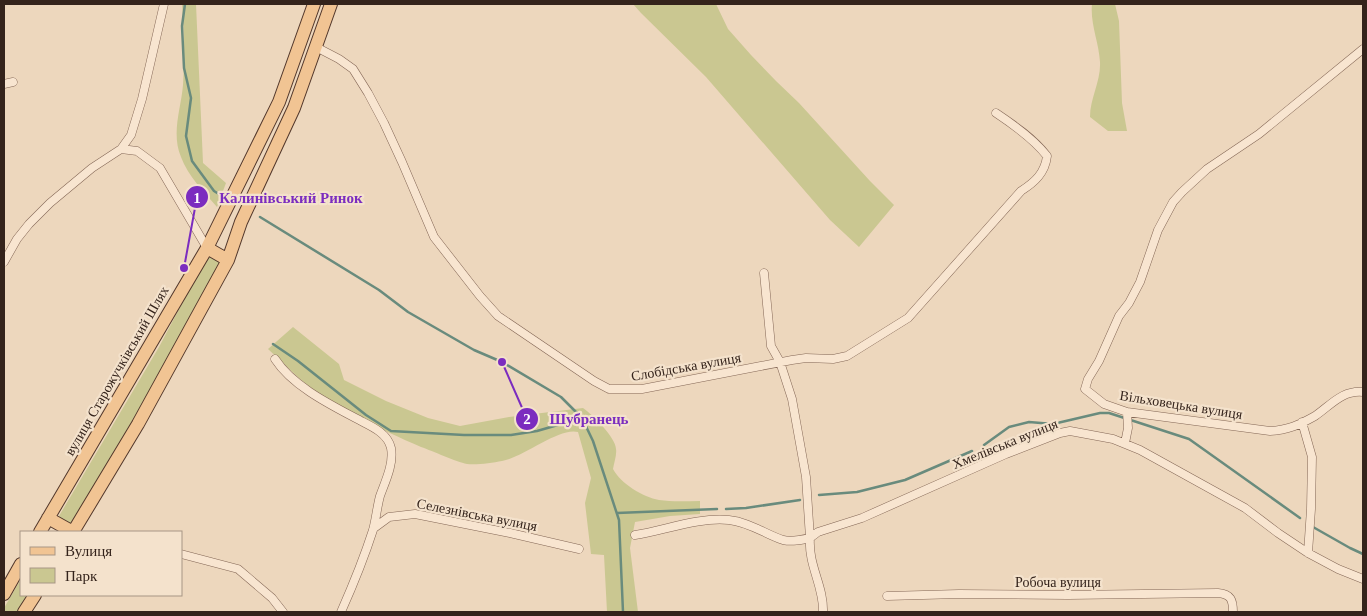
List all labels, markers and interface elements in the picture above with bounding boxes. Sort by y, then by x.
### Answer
callout: Калинівський Ринок [184,182,372,212]
text: 1 [193,190,201,206]
text: Калинівський Ринок [219,190,363,206]
street label: вулиця Старожучківський Шлях [62,284,172,458]
street label: Слобідська вулиця [630,350,743,384]
street label: Вільховецька вулиця [1119,388,1244,422]
callout: Шубранець [515,404,639,434]
text: 2 [523,411,531,427]
text: Шубранець [550,411,629,427]
street label: Хмелівська вулиця [950,416,1060,472]
street label: Селезнівська вулиця [416,496,539,534]
legend [20,531,182,596]
text: Вулиця [65,543,112,559]
text: Парк [65,568,98,584]
street label: Робоча вулиця [1015,575,1101,590]

